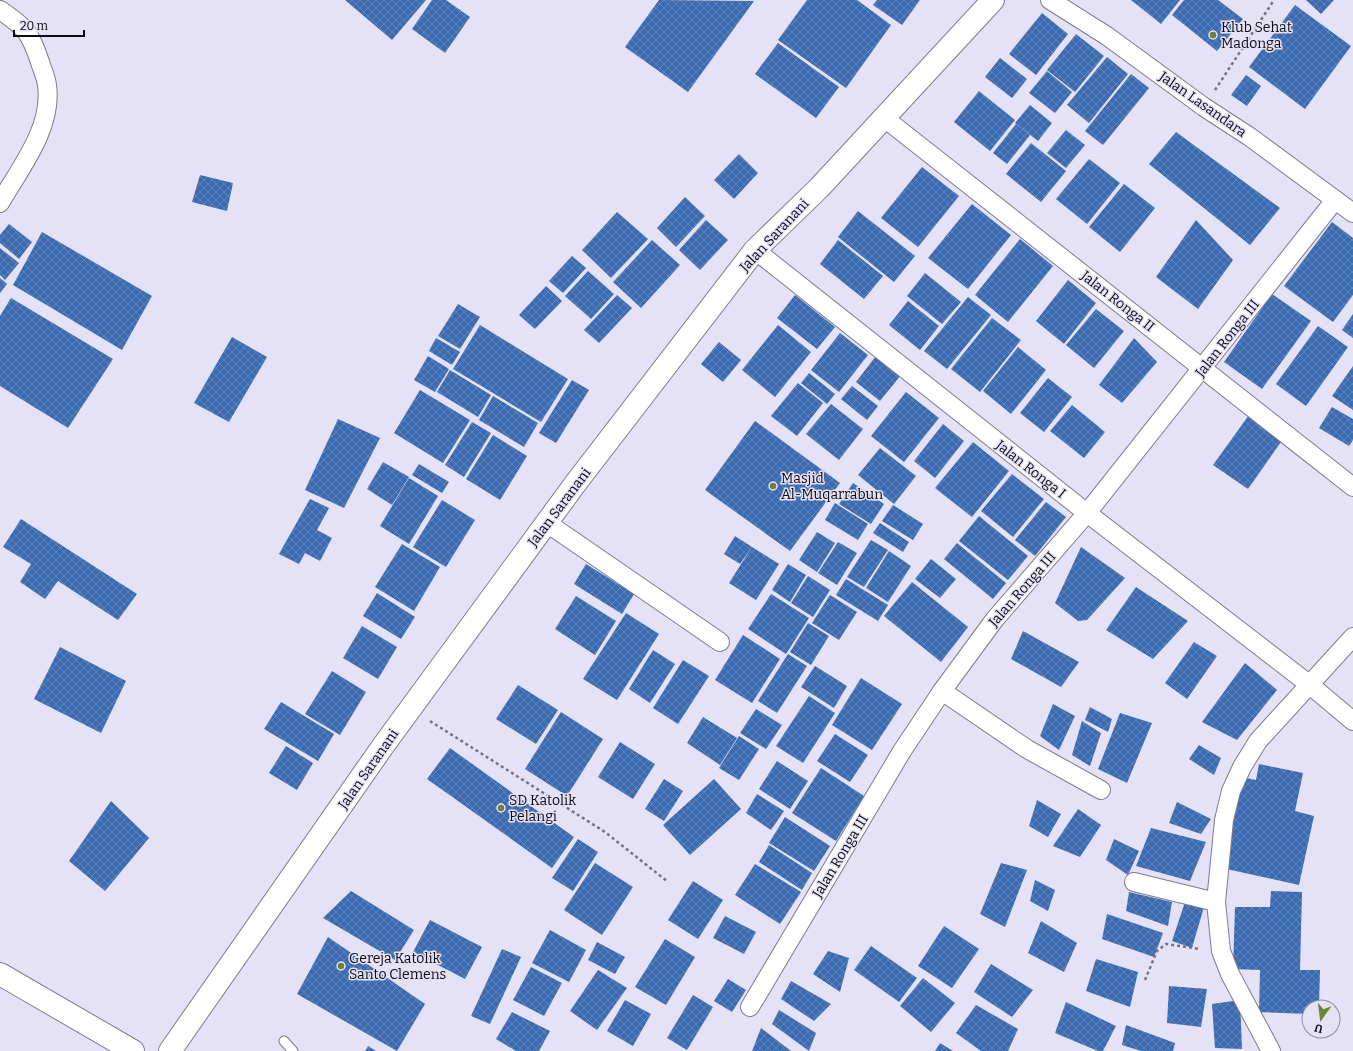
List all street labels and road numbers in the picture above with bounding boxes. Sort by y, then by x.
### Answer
street label: Jalan Lasandara [1155,67,1250,141]
street label: Jalan Saranani [735,195,813,276]
street label: Jalan Ronga II [1077,267,1158,336]
street label: Jalan Ronga III [1191,296,1263,381]
street label: Jalan Ronga I [992,436,1069,502]
street label: Jalan Saranani [524,465,594,551]
street label: Jalan Ronga III [985,548,1060,631]
street label: Jalan Saranani [334,726,402,813]
street label: Jalan Ronga III [808,812,872,902]

